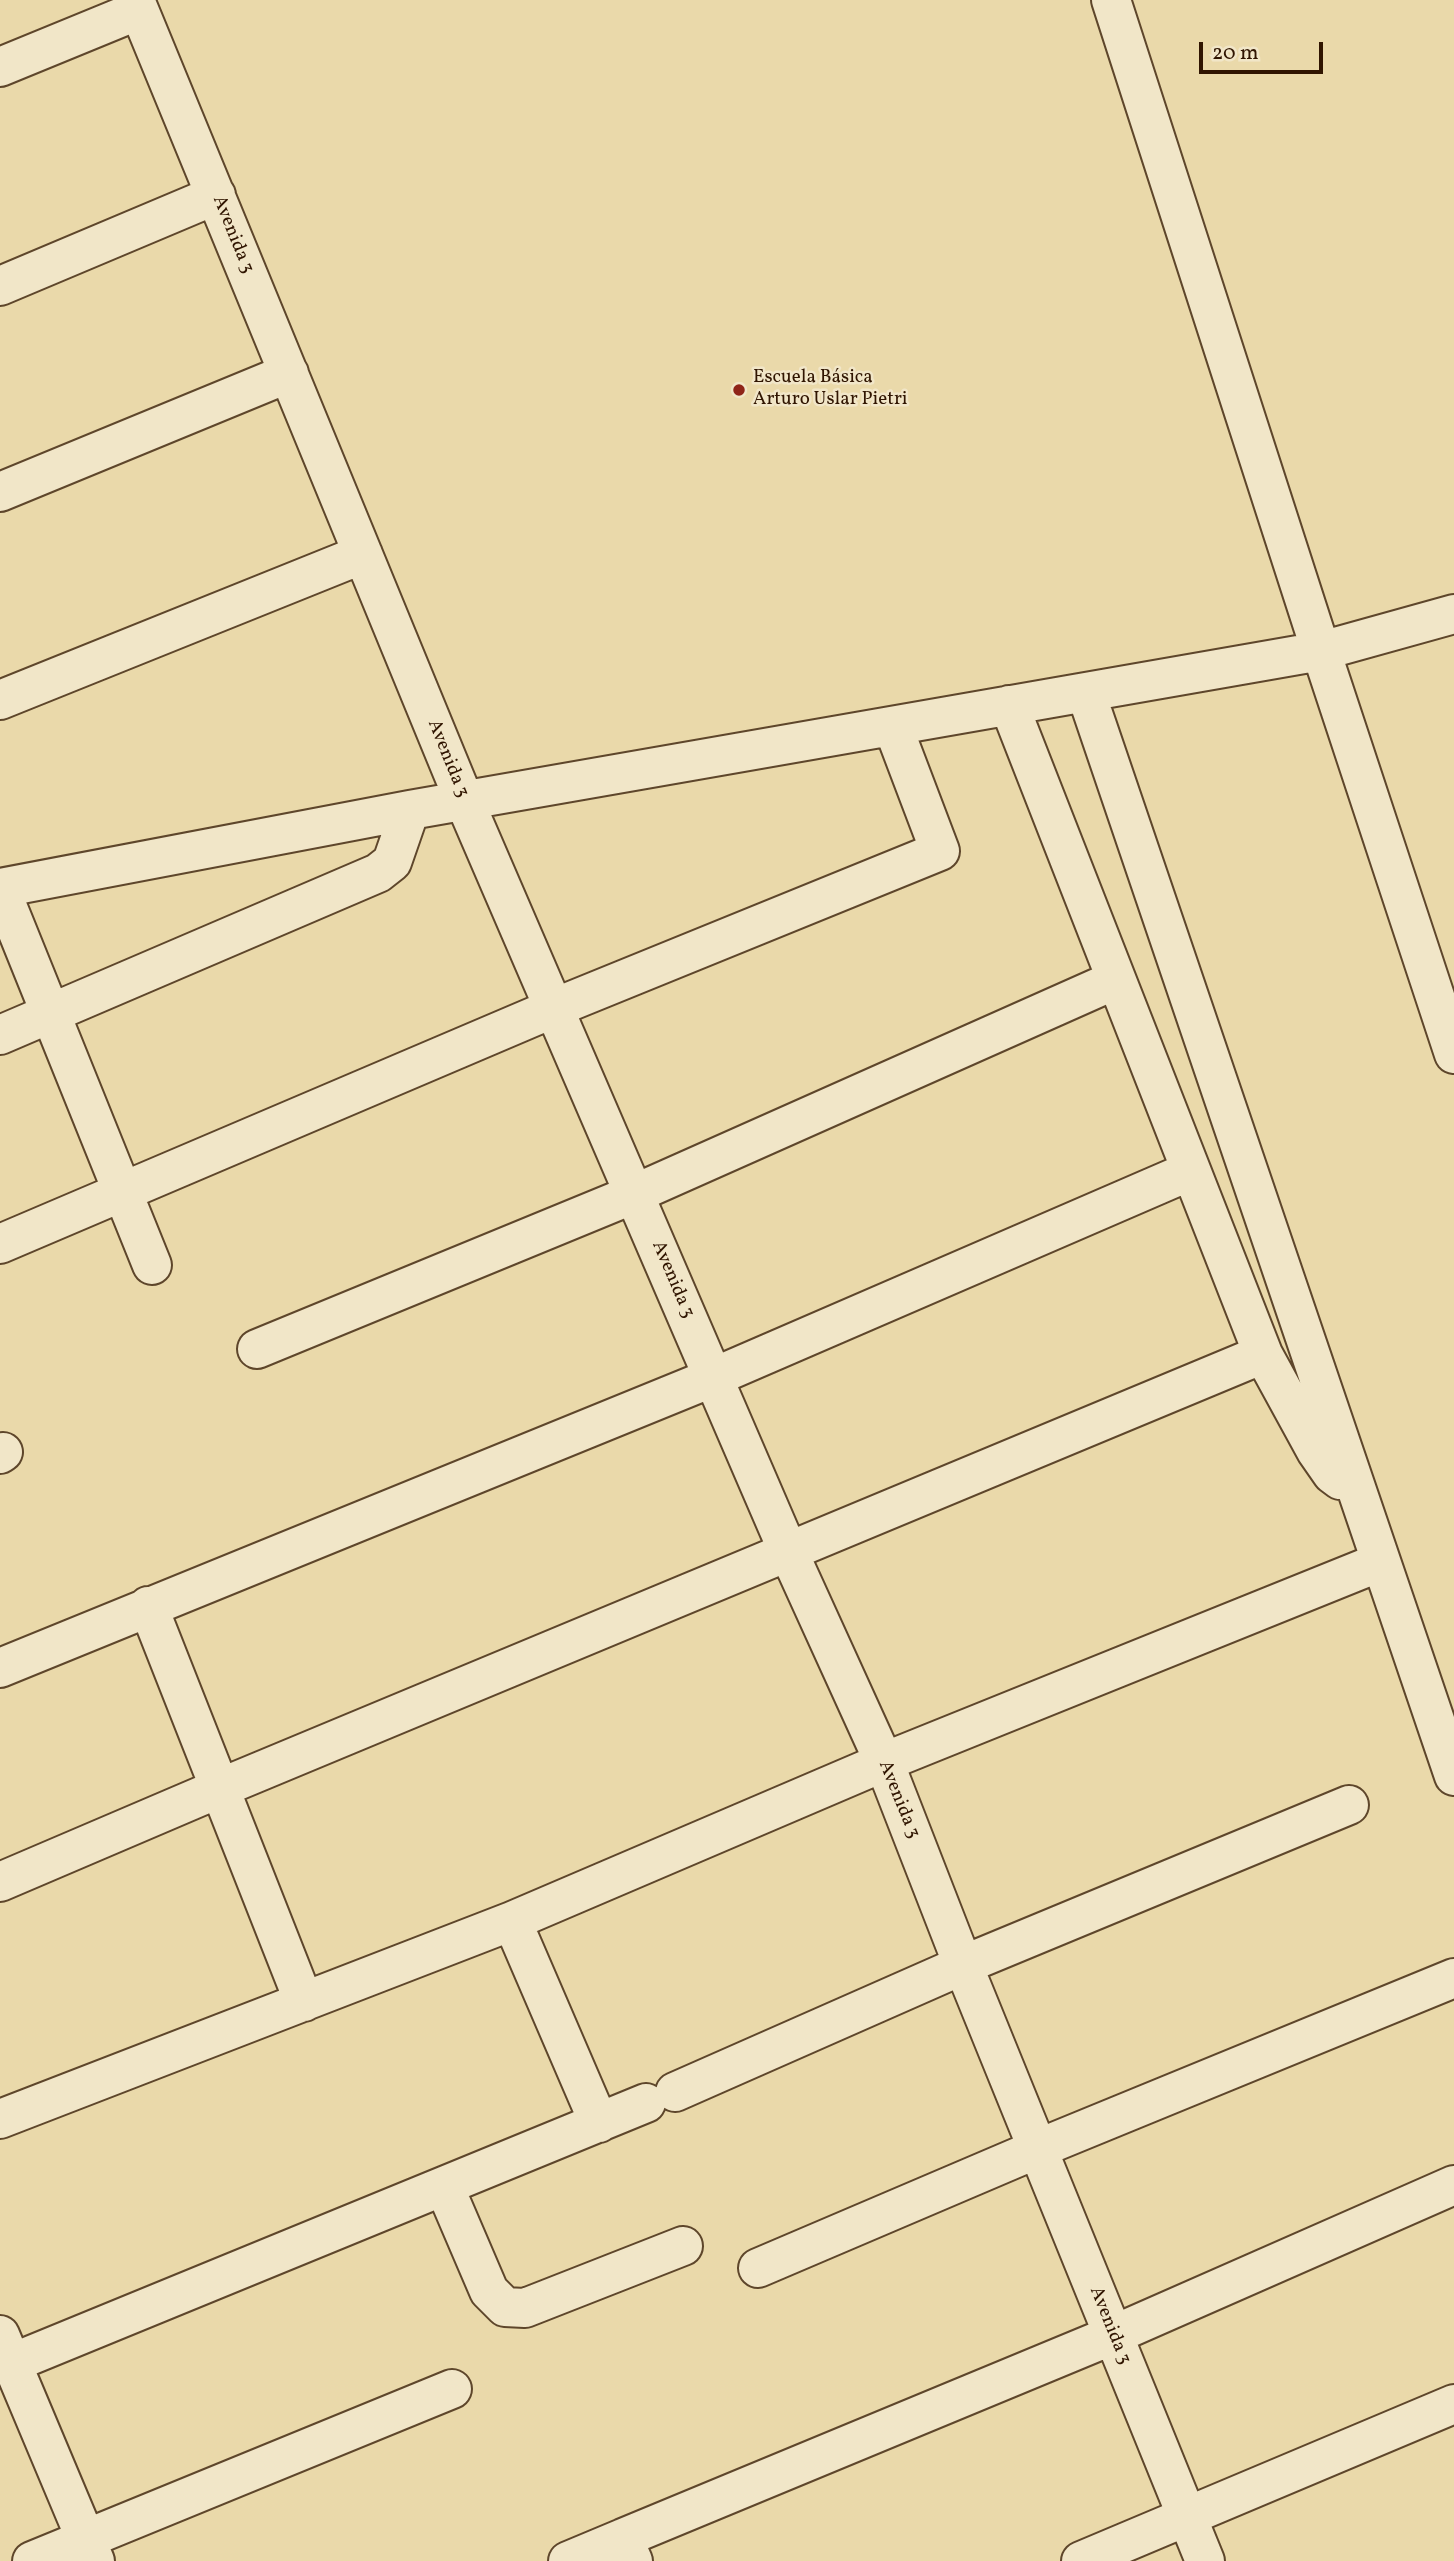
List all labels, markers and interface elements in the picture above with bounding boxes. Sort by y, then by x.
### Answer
scale bar [1202,28,1326,72]
text: 20 m [1212,39,1258,68]
street label: Avenida 3 [206,193,258,277]
place label: Escuela Básica Arturo Uslar Pietri [753,368,908,412]
marker: Escuela Básica Arturo Uslar Pietri [731,382,747,398]
street label: Avenida 3 [421,717,473,801]
street label: Avenida 3 [646,1238,698,1322]
street label: Avenida 3 [872,1758,924,1842]
street label: Avenida 3 [1083,2284,1135,2368]

